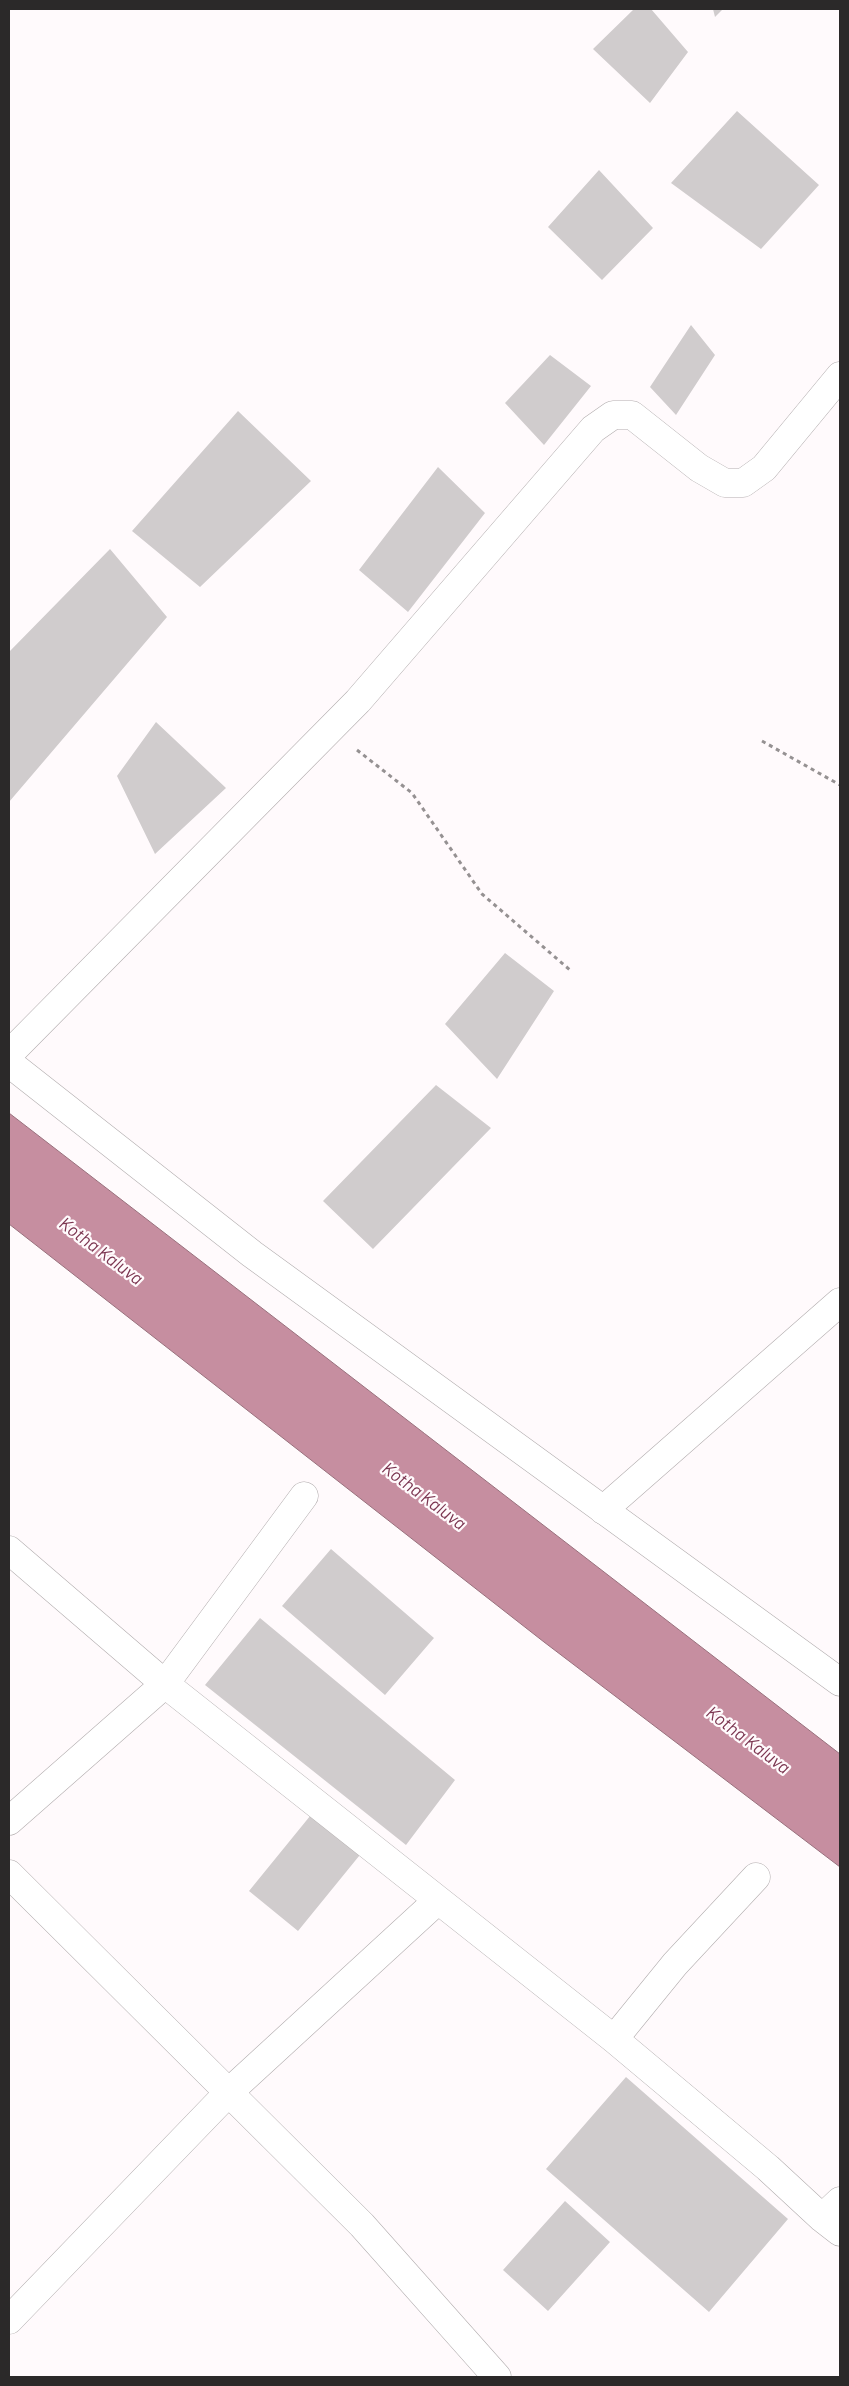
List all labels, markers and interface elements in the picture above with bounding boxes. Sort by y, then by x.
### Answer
water label: Kotha Kaluva [55,1212,147,1290]
water label: Kotha Kaluva [378,1457,470,1535]
water label: Kotha Kaluva [702,1701,794,1779]

